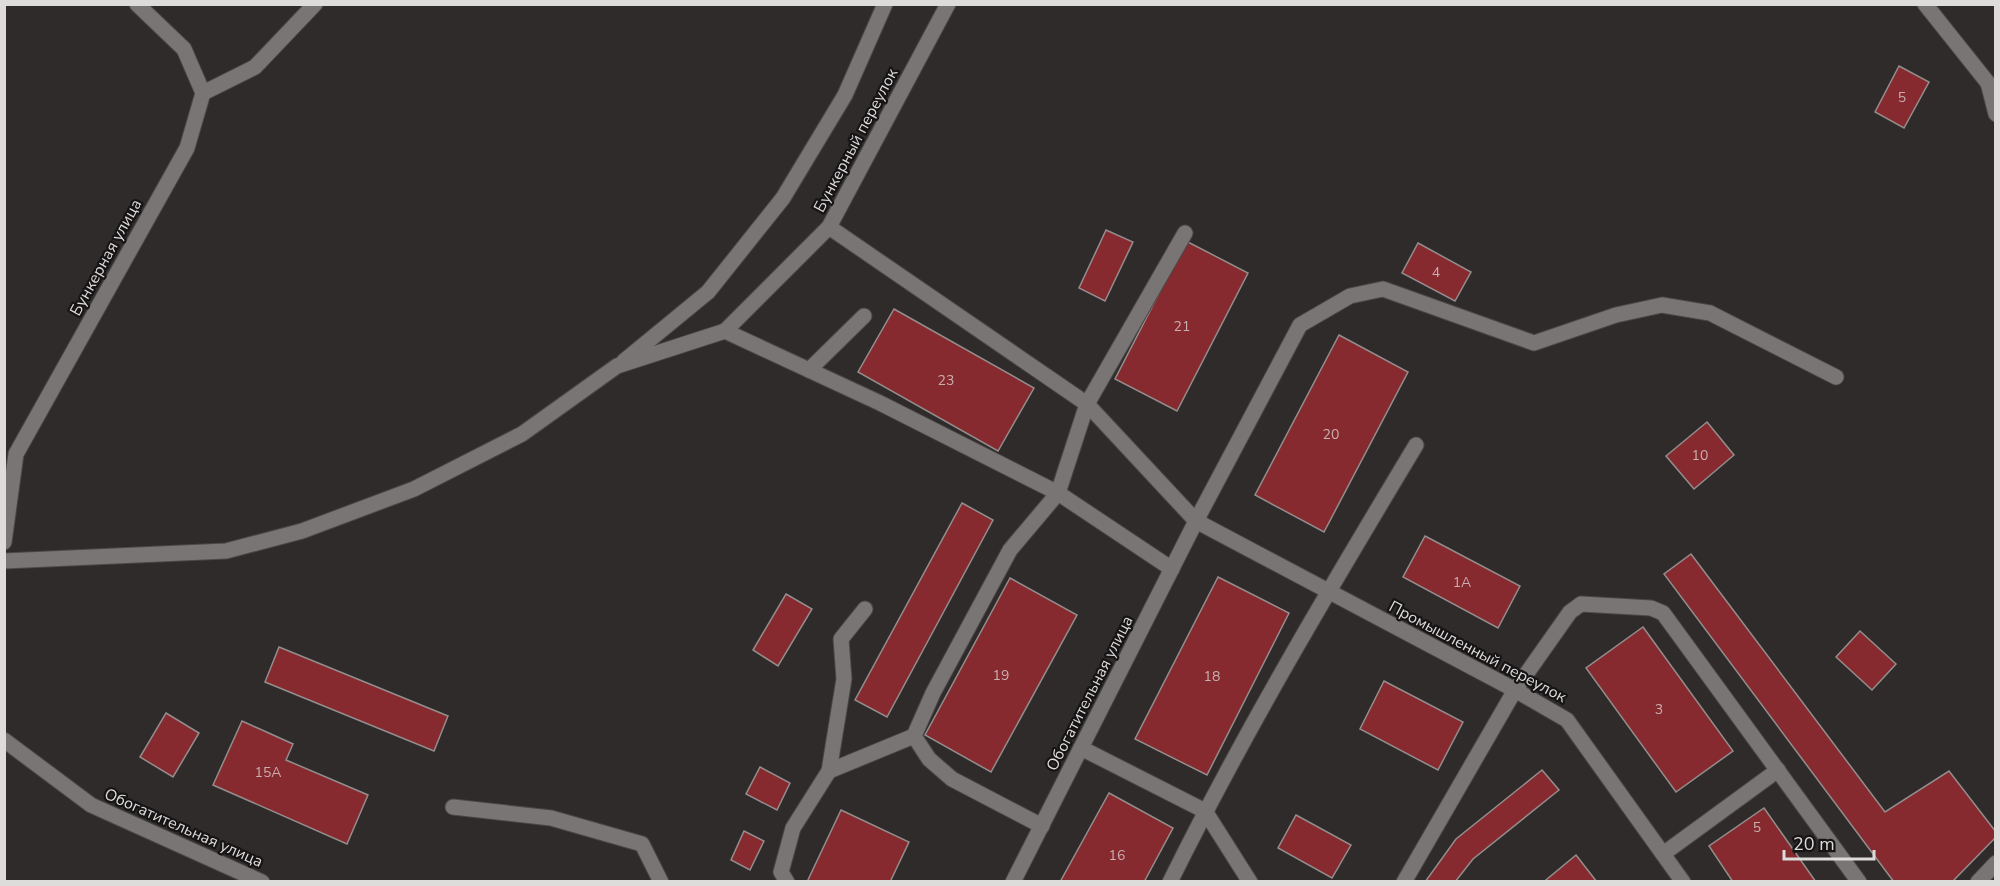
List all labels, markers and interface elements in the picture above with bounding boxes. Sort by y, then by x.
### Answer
street label: Бункерный переулок [809,64,903,216]
house number: 5 [1898,88,1906,107]
street label: Бункерная улица [65,195,147,320]
house number: 4 [1432,263,1440,282]
house number: 21 [1174,317,1190,336]
house number: 23 [938,371,954,390]
house number: 20 [1323,425,1339,444]
house number: 10 [1692,446,1708,465]
house number: 1А [1453,573,1471,592]
street label: Промышленный переулок [1385,596,1571,708]
street label: Обогатительная улица [1041,612,1139,775]
house number: 19 [993,666,1009,685]
house number: 18 [1204,667,1220,686]
house number: 3 [1655,700,1663,719]
house number: 15А [254,763,282,782]
street label: Обогатительная улица [101,783,266,873]
house number: 5 [1753,818,1761,837]
scale bar [1784,823,1874,861]
text: 20 m [1793,832,1835,856]
house number: 16 [1109,846,1125,865]

